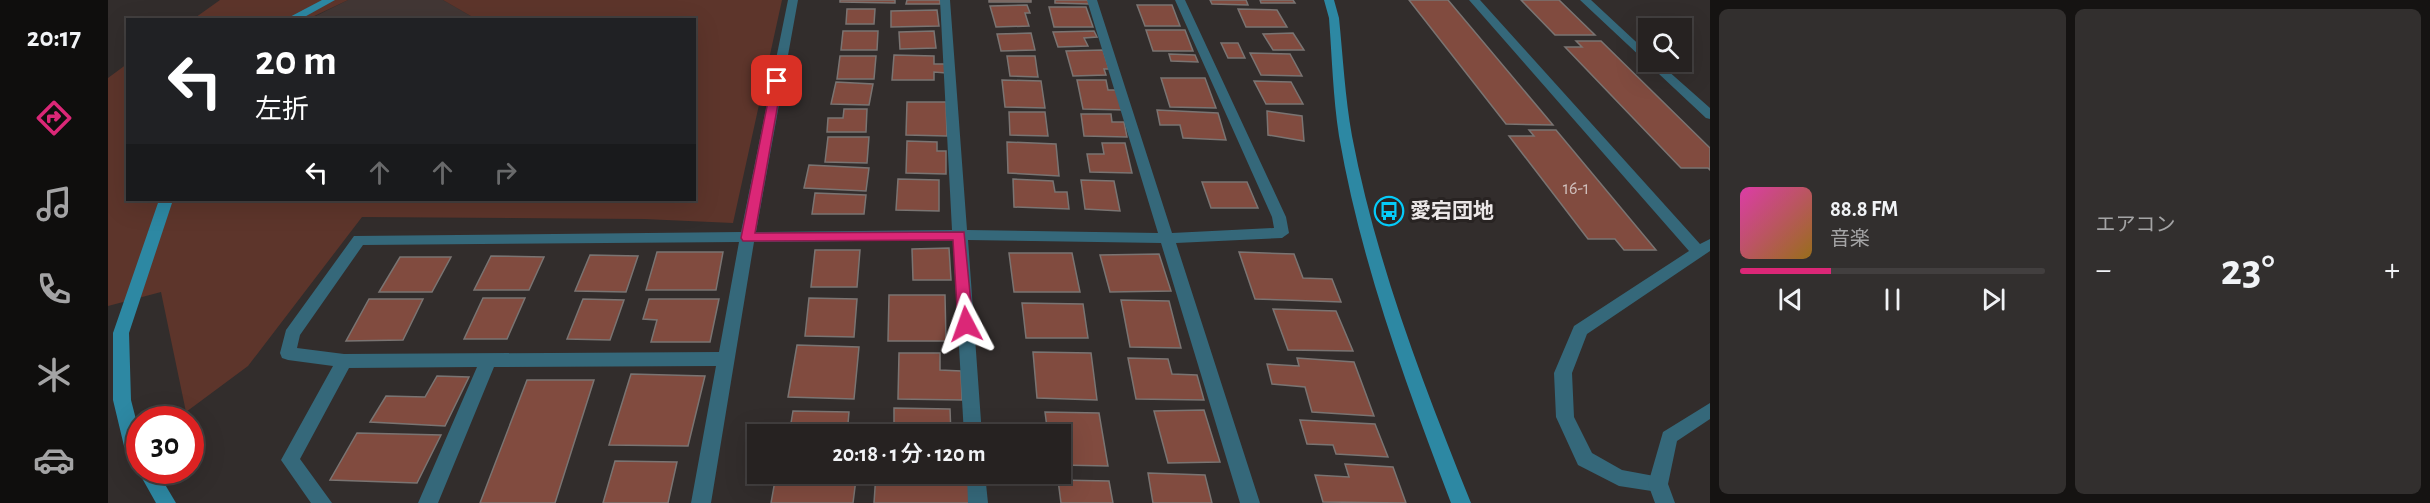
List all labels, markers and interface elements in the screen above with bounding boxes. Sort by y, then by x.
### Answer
map controls [1638,18,1692,72]
button: search [1638,18,1692,72]
text: 20:17 [27,24,81,51]
text: 20 m [255,40,337,82]
icon: left [156,42,234,120]
pin [751,55,802,106]
icon: arrive [760,64,793,97]
text: 左折 [255,96,309,123]
icon: directions [33,97,75,139]
icon: left [300,156,333,189]
icon: ahead [363,156,396,189]
icon: ahead [426,156,459,189]
icon: right [489,156,522,189]
house number: 16-1 [1563,180,1589,198]
icon: music [33,183,75,225]
bus stop icon: 愛宕団地 [1373,195,1405,227]
text: 88.8 FM [1830,198,1898,220]
place label: 愛宕団地 [1410,199,1494,222]
text: エアコン [2096,215,2176,235]
text: 音楽 [1830,229,1870,249]
text: 23° [2221,248,2275,293]
text: − [2096,254,2111,287]
text: + [2384,254,2400,287]
icon: phone [33,268,75,310]
icon: previous [1774,283,1807,316]
icon: pause [1876,283,1909,316]
icon: next [1977,283,2010,316]
position arrow [934,292,998,356]
icon: climate [33,354,75,396]
speed limit sign: 30 [126,406,204,484]
icon: car [33,439,75,481]
text: 20:18 · 1 分 · 120 m [832,443,986,465]

